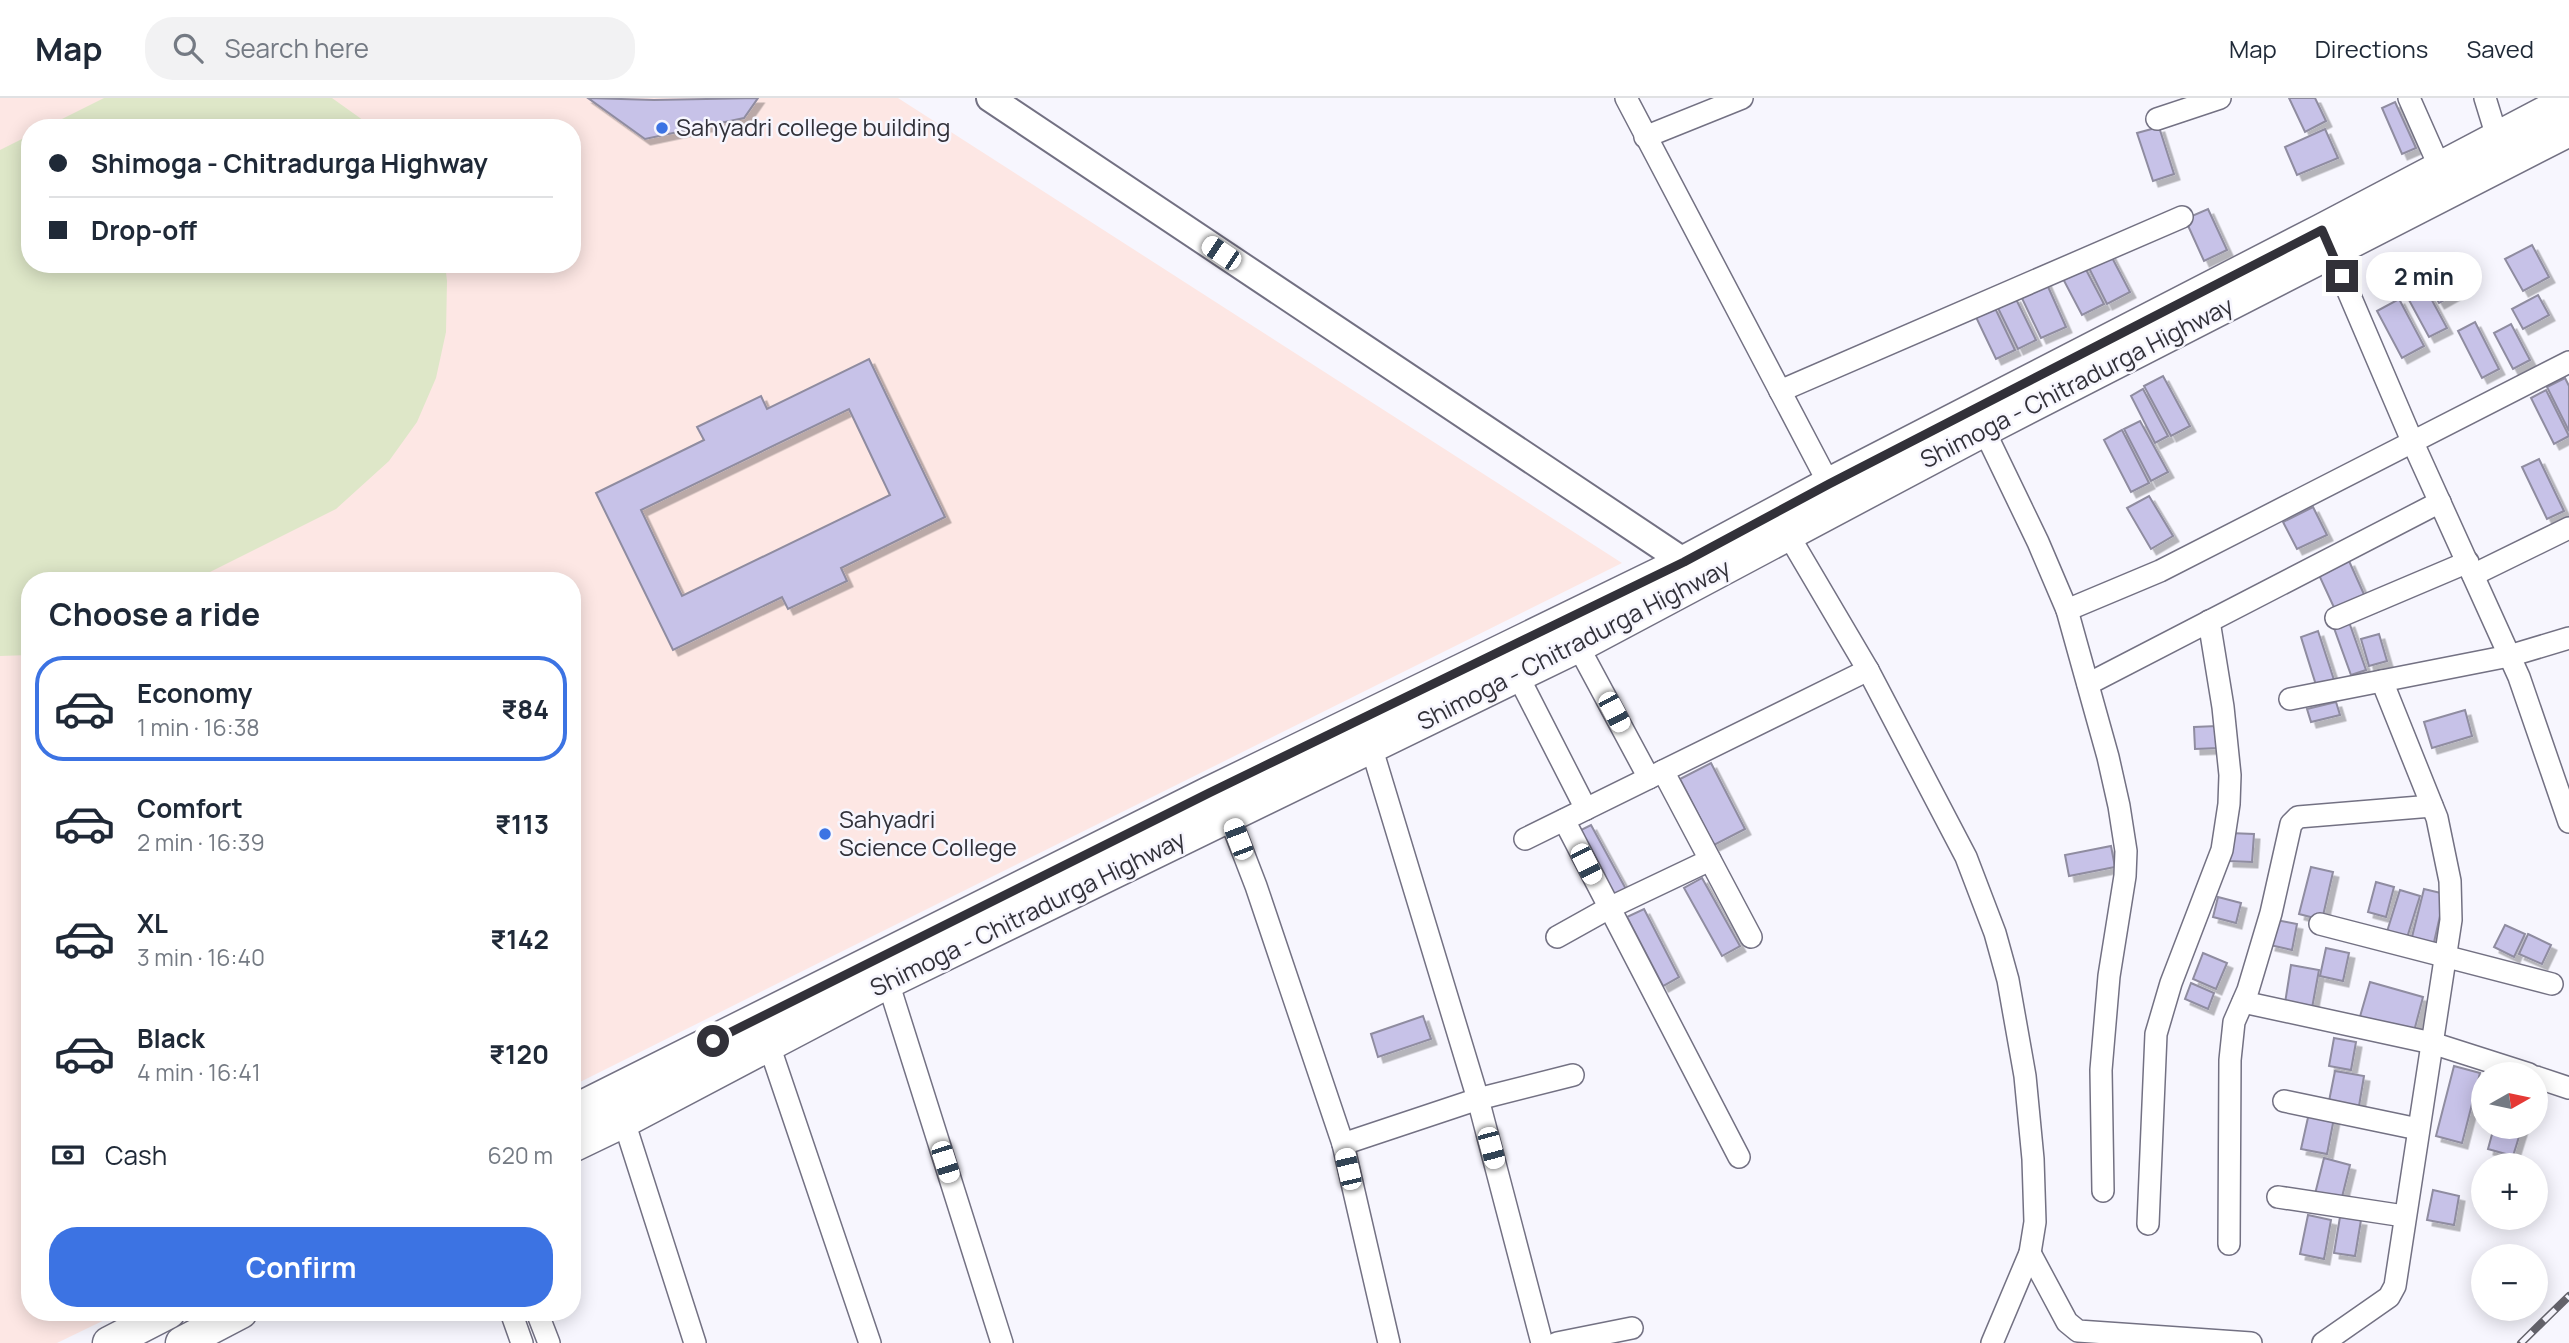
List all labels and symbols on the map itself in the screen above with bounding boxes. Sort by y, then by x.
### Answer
place label: Sahyadri college building [676,110,951,143]
marker: Sahyadri college building [654,120,670,136]
car [1198,233,1245,273]
callout: 2 min [2366,252,2482,300]
route end [2326,260,2358,292]
street label: Shimoga - Chitradurga Highway [1914,288,2239,475]
street label: Shimoga - Chitradurga Highway [1411,550,1736,737]
car [1595,689,1634,735]
place label: Sahyadri Science College [839,802,1017,863]
car [1221,816,1256,862]
street label: Shimoga - Chitradurga Highway [864,822,1191,1004]
marker: Sahyadri Science College [817,826,833,842]
car [1568,841,1605,887]
route start [697,1025,729,1057]
north arrow [2471,1062,2548,1139]
car [1476,1125,1507,1171]
car [929,1139,962,1185]
car [1334,1146,1363,1192]

